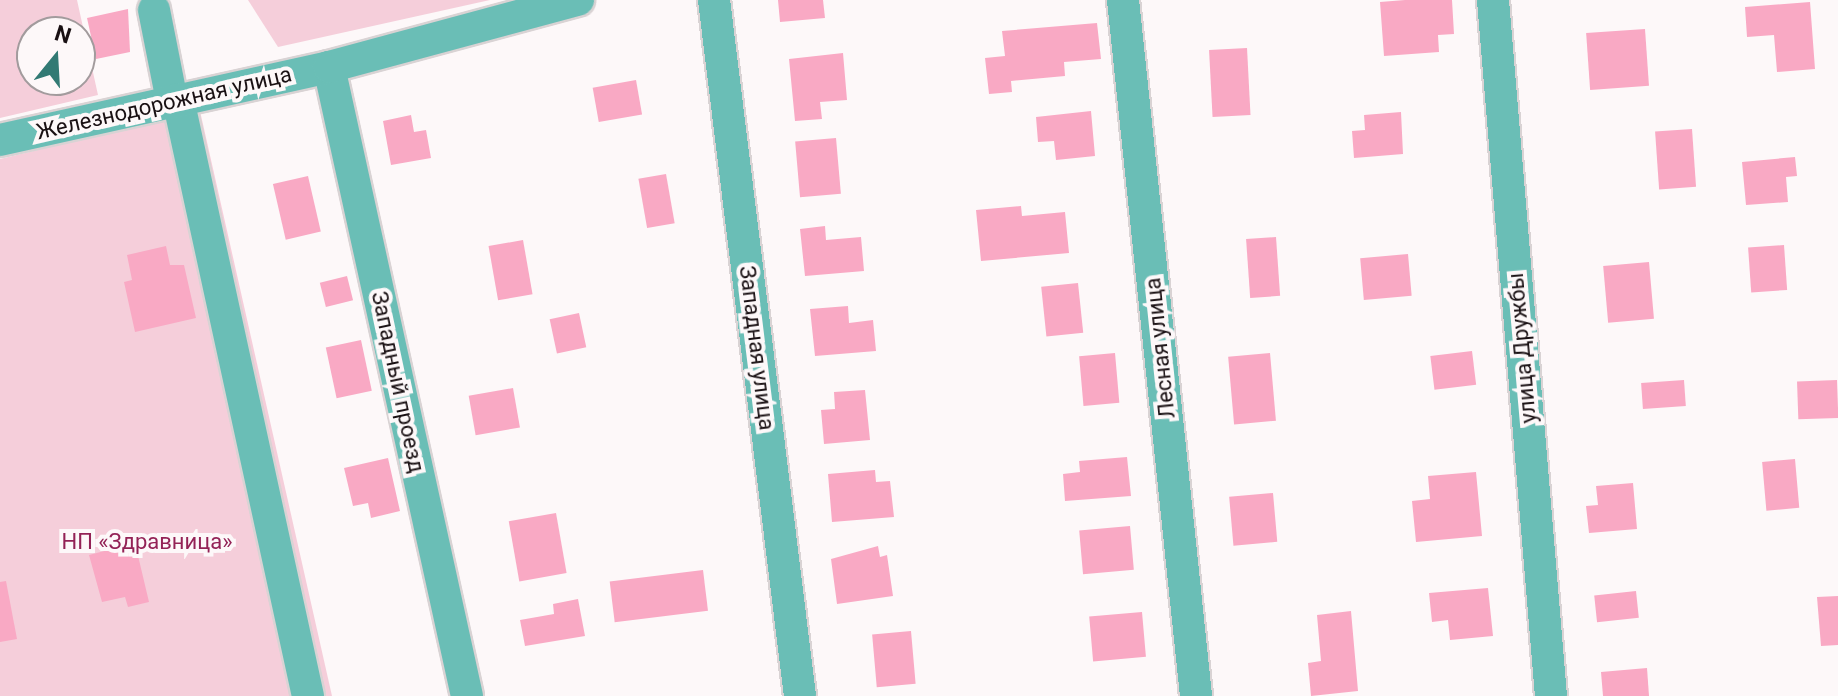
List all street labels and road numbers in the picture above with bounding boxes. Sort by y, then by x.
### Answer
street label: Железнодорожная улица [34,61,294,145]
street label: Западная улица [734,264,780,432]
street label: улица Дружбы [1502,272,1542,424]
street label: Лесная улица [1139,276,1181,420]
street label: Западный проезд [366,289,430,475]

